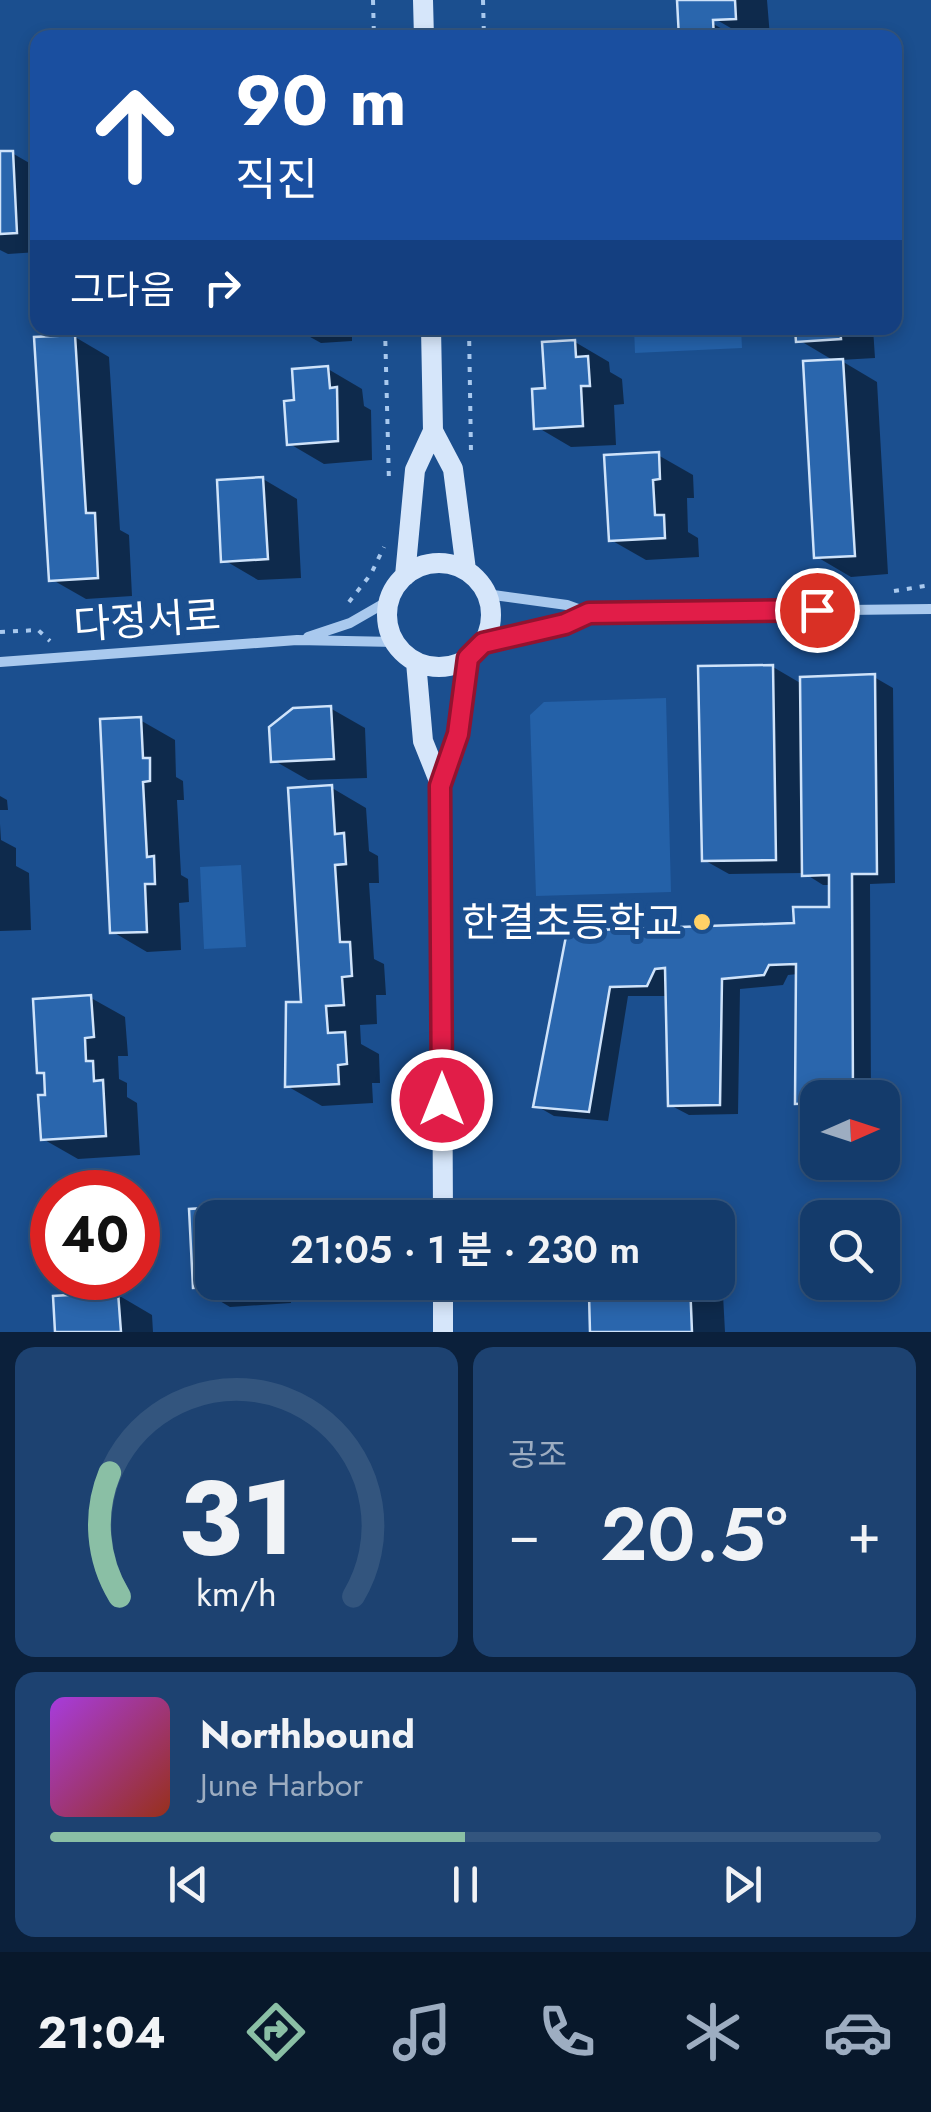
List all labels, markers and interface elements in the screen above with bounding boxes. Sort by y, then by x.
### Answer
text: 90 m [235,50,407,151]
icon: ahead [70,70,200,200]
text: 직진 [235,147,318,212]
icon: right [195,260,250,315]
text: 그다음 [70,262,175,317]
pin [775,568,860,653]
icon: arrive [790,583,845,638]
street label: 다정서로 [72,586,222,654]
place label: 한결초등학교 [461,893,682,951]
marker: 한결초등학교 [691,911,713,933]
position arrow [390,1048,494,1152]
north arrow [800,1080,900,1180]
map controls [800,1080,900,1300]
speed limit sign: 40 [30,1170,160,1300]
button: search [800,1200,900,1300]
text: 21:05 · 1 분 · 230 m [290,1222,640,1277]
text: 공조 [508,1432,567,1478]
text: 31 [178,1443,295,1593]
text: 20.5° [600,1480,787,1588]
text: − [508,1494,540,1574]
text: + [847,1494,881,1574]
text: km/h [196,1568,277,1619]
text: Northbound [200,1707,415,1762]
text: June Harbor [200,1762,363,1808]
icon: previous [161,1857,216,1912]
icon: pause [438,1857,493,1912]
icon: next [715,1857,770,1912]
icon: directions [241,1997,311,2067]
icon: music [387,1997,457,2067]
icon: phone [532,1997,602,2067]
icon: climate [678,1997,748,2067]
icon: car [823,1997,893,2067]
text: 21:04 [38,2000,166,2065]

